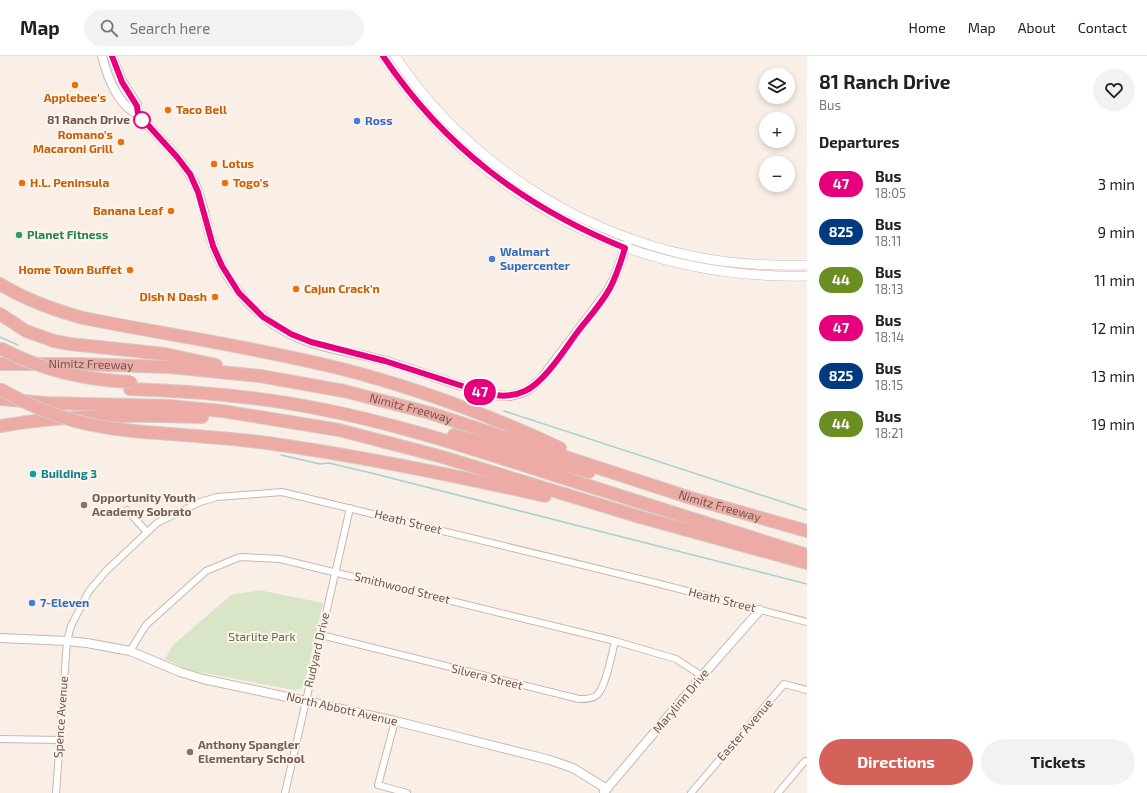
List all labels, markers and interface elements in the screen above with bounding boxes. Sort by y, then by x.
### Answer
search box [84,10,364,46]
text: Map [20,16,60,39]
icon: search [98,17,120,39]
text: Search here [130,19,210,37]
text: Home [909,19,946,36]
text: Map [968,19,996,36]
text: About [1018,19,1056,36]
text: Contact [1078,19,1127,36]
map controls [759,68,795,192]
button: layers [759,68,795,104]
button: heart [1093,69,1135,111]
text: 81 Ranch Drive [819,70,951,93]
marker: Applebee's [70,80,80,90]
place label: Applebee's [44,90,106,104]
text: Bus [819,97,841,113]
place label: Taco Bell [176,102,227,116]
marker: Taco Bell [163,105,173,115]
marker: 81 Ranch Drive [133,111,151,129]
place label: 81 Ranch Drive [47,112,130,126]
button: + [759,112,795,148]
place label: Ross [365,113,393,127]
marker: Ross [352,116,362,126]
place label: Romano's Macaroni Grill [33,127,113,155]
text: Departures [819,133,899,151]
marker: Romano's Macaroni Grill [116,137,126,147]
place label: Lotus [222,156,254,170]
button: − [759,156,795,192]
marker: Lotus [209,159,219,169]
text: Bus [875,167,901,185]
place label: H.L. Peninsula [30,175,109,189]
place label: Togo's [233,175,269,189]
text: 47 [833,175,849,192]
text: 3 min [1098,175,1135,193]
marker: H.L. Peninsula [17,178,27,188]
marker: Togo's [220,178,230,188]
text: 18:05 [875,185,906,201]
place label: Banana Leaf [93,203,164,217]
marker: Banana Leaf [166,206,176,216]
text: Bus [875,215,901,233]
text: 825 [829,223,853,240]
text: 9 min [1097,223,1135,241]
place label: Planet Fitness [27,227,108,241]
marker: Planet Fitness [14,230,24,240]
text: 18:11 [875,233,901,249]
place label: Walmart Supercenter [500,244,570,272]
marker: Walmart Supercenter [487,254,497,264]
place label: Home Town Buffet [18,262,122,276]
text: Bus [875,263,901,281]
marker: Home Town Buffet [125,265,135,275]
text: 44 [832,271,850,288]
text: 11 min [1094,271,1135,289]
place label: Cajun Crack'n [304,281,380,296]
text: 18:13 [875,281,904,297]
marker: Cajun Crack'n [291,284,301,294]
place label: Dish N Dash [139,289,207,303]
marker: Dish N Dash [210,292,220,302]
text: Bus [875,311,901,329]
text: 47 [833,319,849,336]
text: 12 min [1092,319,1135,337]
text: 18:14 [875,329,904,345]
street label: Nimitz Freeway [49,356,134,372]
text: Bus [875,359,901,377]
text: 825 [829,367,853,384]
text: 13 min [1092,367,1135,385]
text: 18:15 [875,377,903,393]
line badge: 47 [462,379,498,405]
text: 47 [472,383,488,400]
street label: Nimitz Freeway [368,390,455,426]
text: Bus [875,407,901,425]
text: 44 [832,415,850,432]
text: 19 min [1092,415,1135,433]
text: 18:21 [875,425,904,441]
place label: Building 3 [41,466,97,480]
marker: Building 3 [28,469,38,479]
street label: Nimitz Freeway [677,487,763,524]
place label: Opportunity Youth Academy Sobrato [92,490,196,519]
marker: Opportunity Youth Academy Sobrato [79,500,89,510]
street label: Heath Street [373,506,444,536]
street label: Smithwood Street [353,568,452,606]
street label: Heath Street [687,584,758,614]
place label: 7-Eleven [40,595,89,609]
marker: 7-Eleven [27,598,37,608]
street label: Rudyard Drive [301,611,331,689]
park label: Starlite Park [228,629,296,643]
street label: Silvera Street [450,660,525,692]
street label: Marylinn Drive [649,665,711,735]
street label: Spence Avenue [50,676,70,758]
street label: North Abbott Avenue [285,688,399,728]
street label: Easter Avenue [714,695,775,763]
place label: Anthony Spangler Elementary School [198,737,305,766]
button: Directions [819,739,973,785]
button: Tickets [981,739,1135,785]
marker: Anthony Spangler Elementary School [185,747,195,757]

